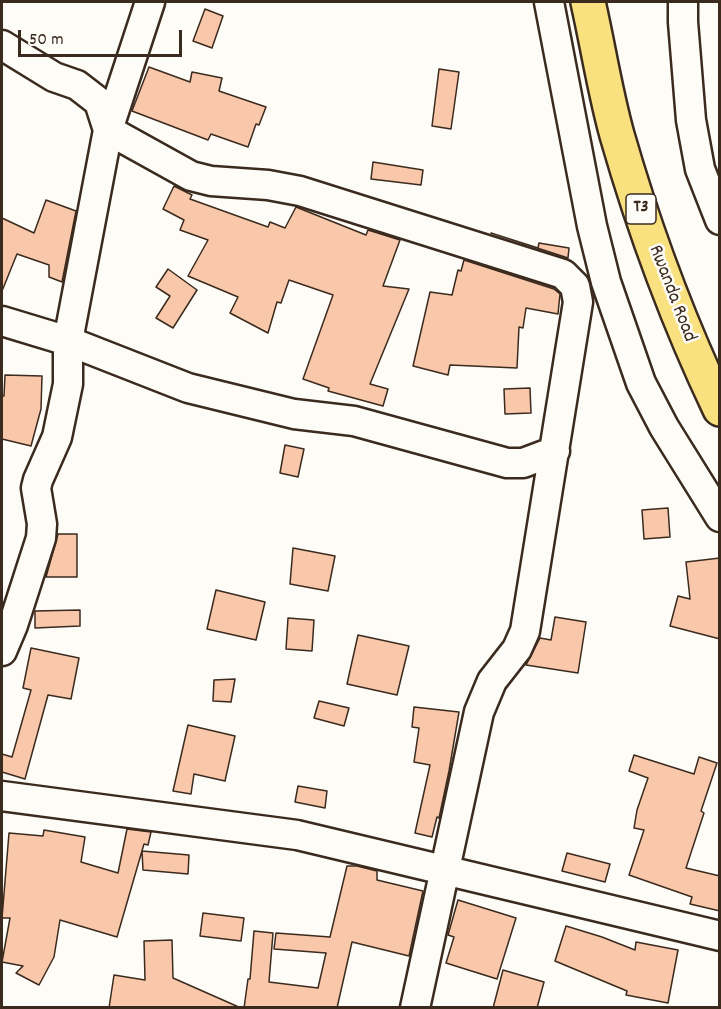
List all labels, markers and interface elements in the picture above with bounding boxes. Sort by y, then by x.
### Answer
scale bar [21,18,184,56]
text: 50 m [29,28,64,53]
road number: T3 [626,194,656,224]
street label: Rwanda Road [642,242,700,346]

